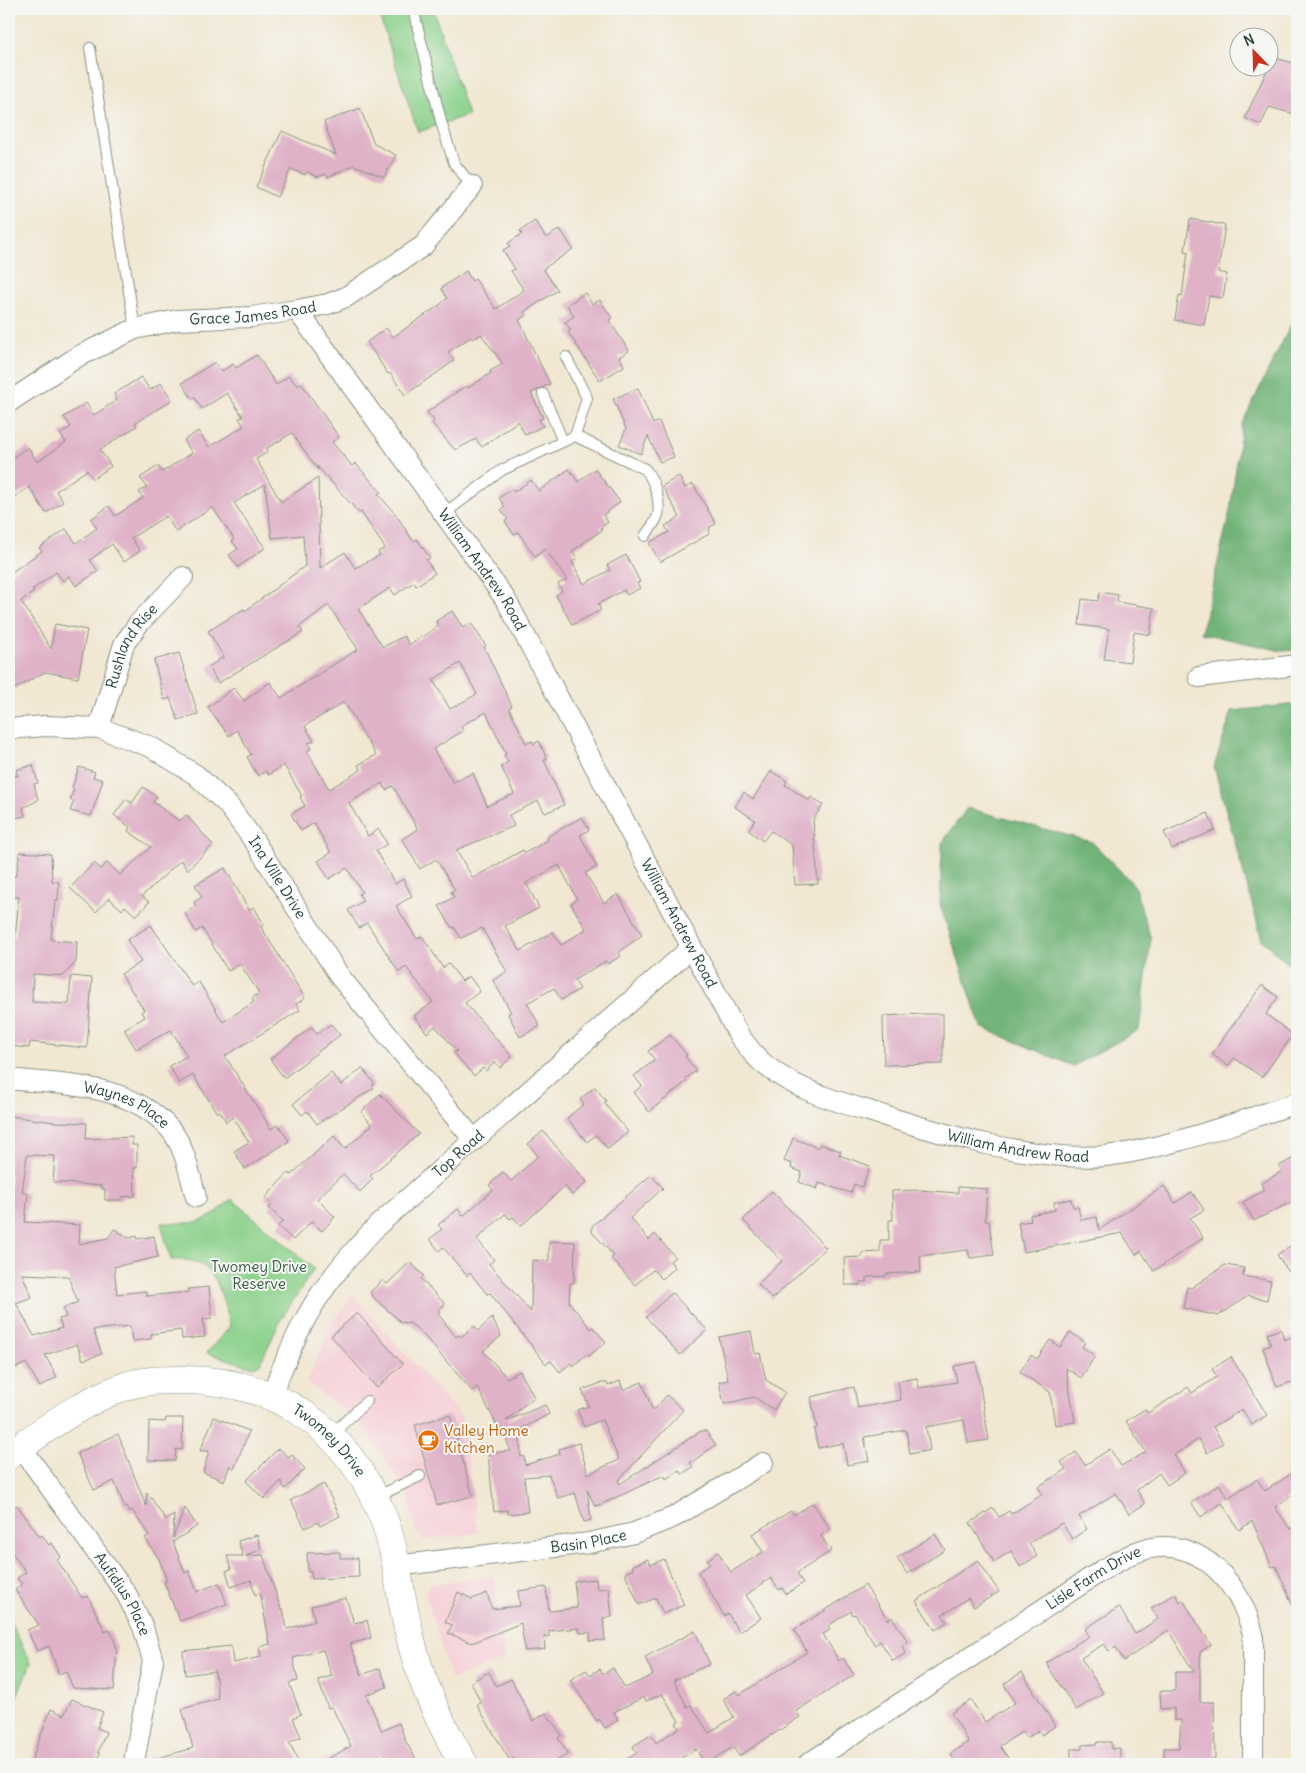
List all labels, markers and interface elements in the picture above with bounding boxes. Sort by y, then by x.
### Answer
north arrow [1228,28,1278,78]
text: N [1241,30,1257,50]
street label: Grace James Road [189,297,318,328]
street label: William Andrew Road [434,505,531,634]
street label: Rushland Rise [101,600,161,691]
street label: Ina Ville Drive [245,832,311,922]
street label: William Andrew Road [637,855,722,991]
street label: Waynes Place [82,1077,174,1132]
street label: Top Road [428,1125,488,1181]
street label: William Andrew Road [945,1125,1089,1166]
park label: Twomey Drive Reserve [211,1257,307,1293]
street label: Twomey Drive [289,1400,370,1480]
place label: Valley Home Kitchen [444,1421,529,1457]
cafe icon: Valley Home Kitchen [416,1428,440,1452]
street label: Basin Place [549,1525,628,1557]
street label: Lisle Farm Drive [1042,1541,1143,1614]
street label: Aufidius Place [90,1548,155,1638]

